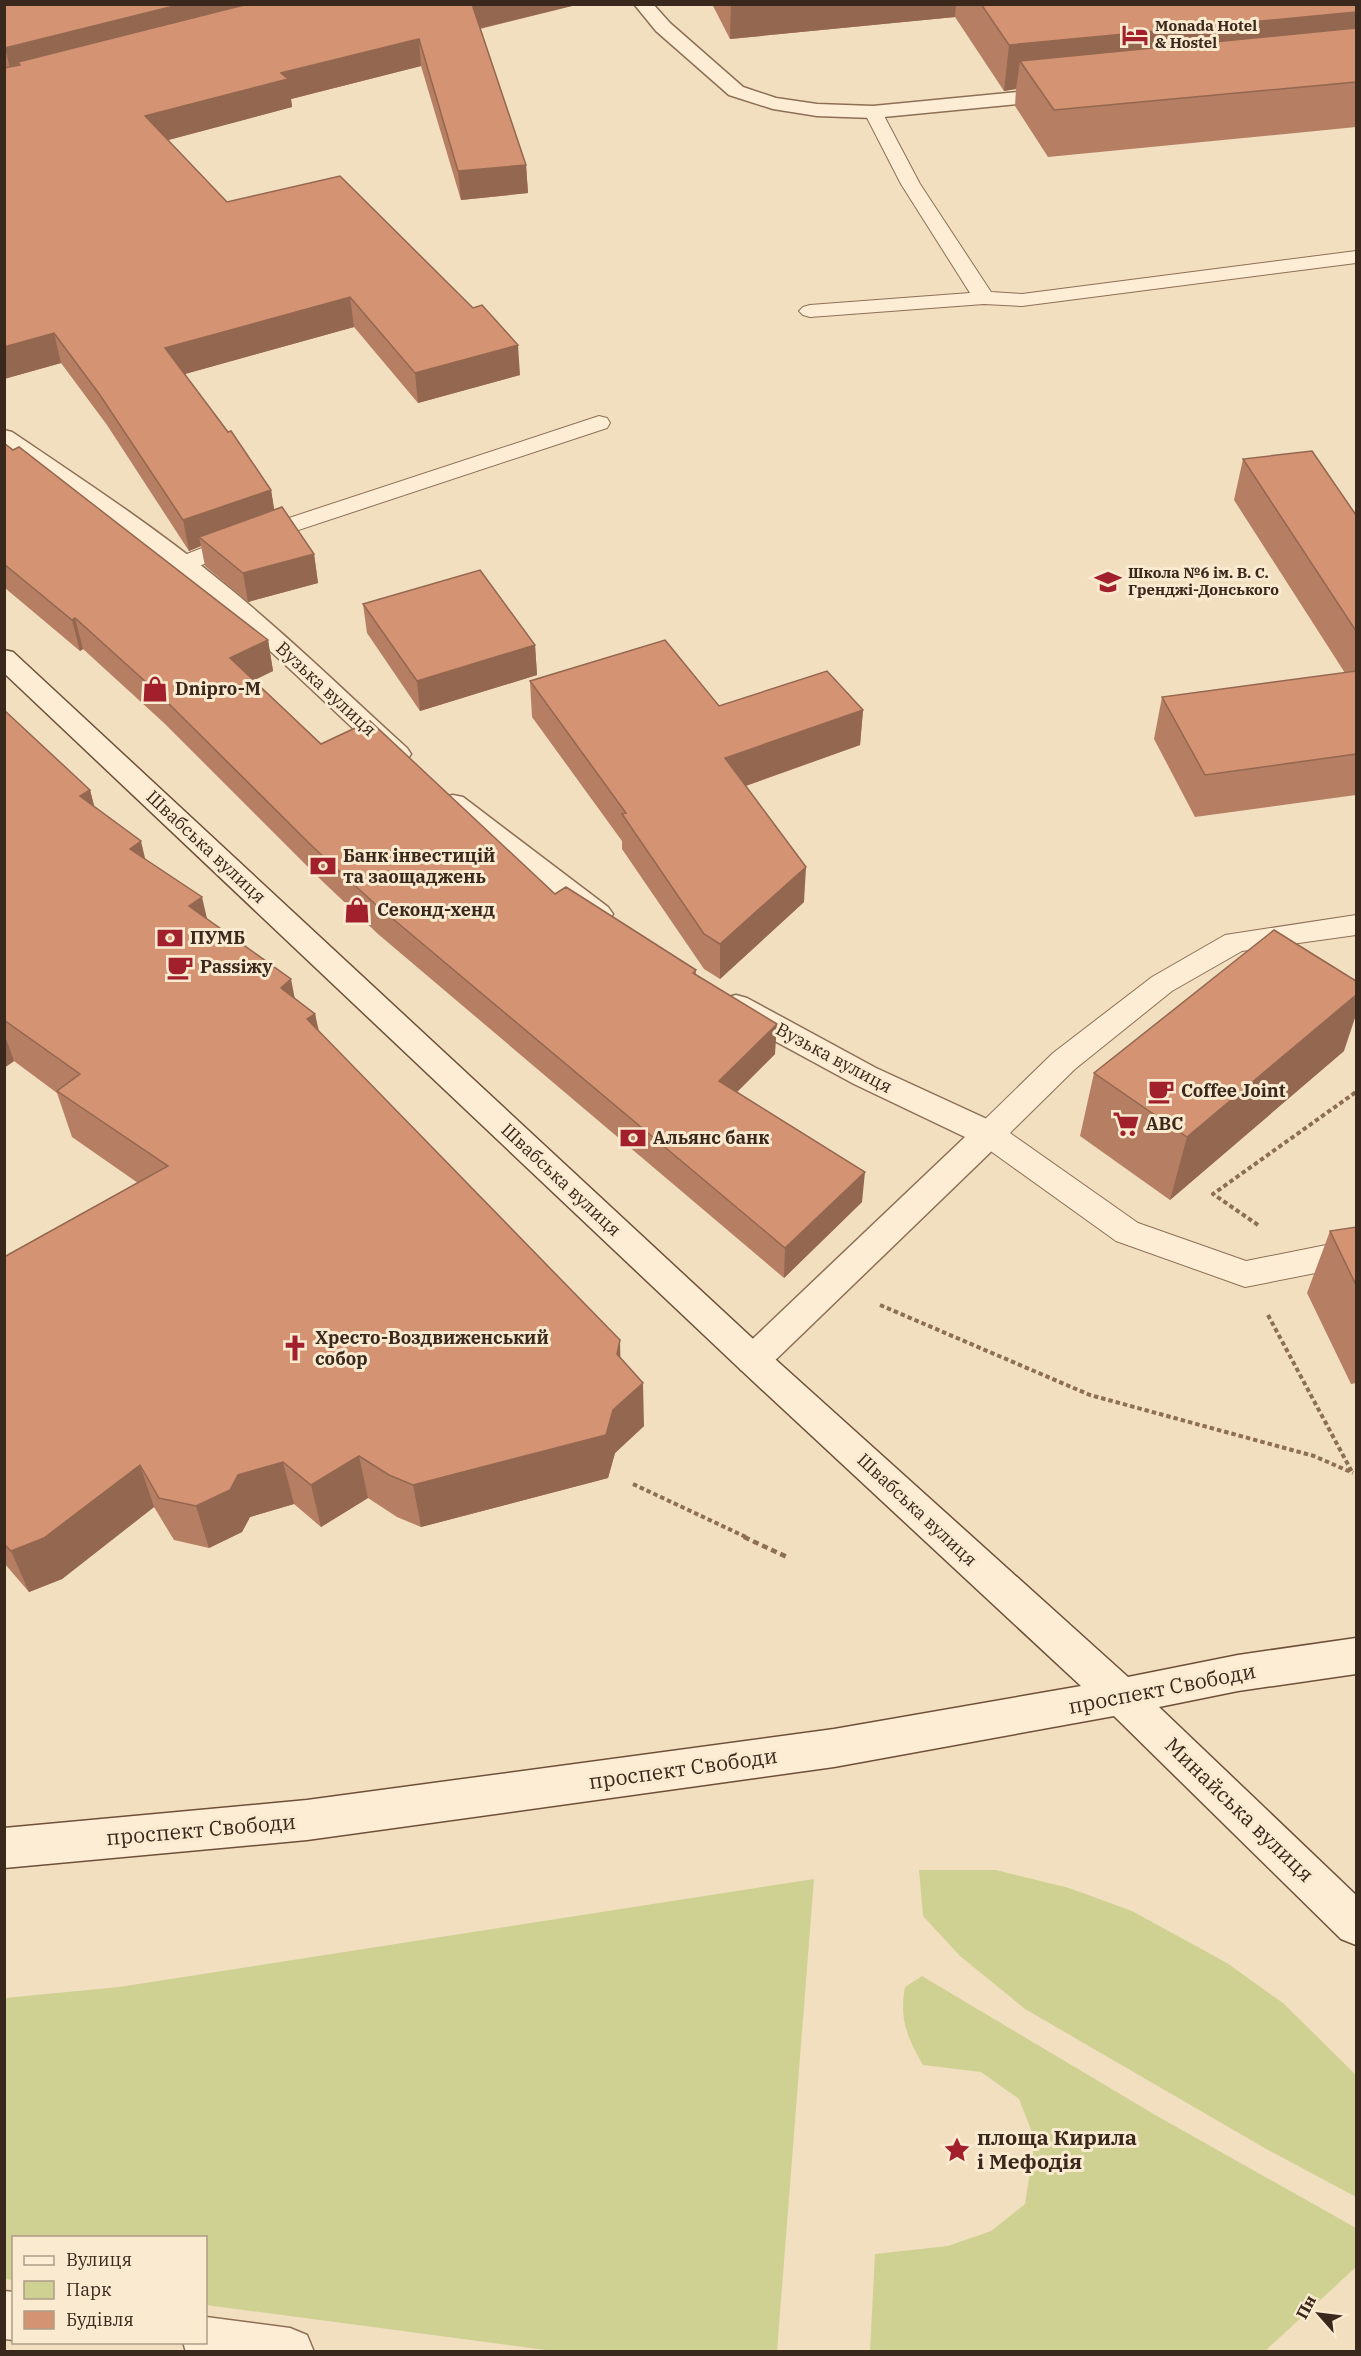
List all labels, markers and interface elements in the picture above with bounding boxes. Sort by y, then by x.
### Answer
place label: Monada Hotel & Hostel [1155,16,1257,52]
hotel icon: Monada Hotel & Hostel [1120,20,1150,50]
place label: Школа №6 ім. В. С. Гренджі-Донського [1128,563,1279,599]
school or university icon: Школа №6 ім. В. С. Гренджі-Донського [1093,567,1123,597]
street label: Вузька вулиця [271,636,381,741]
shop icon: Dnipro-M [140,674,170,704]
place label: Dnipro-M [175,677,261,700]
street label: Швабська вулиця [142,785,271,908]
place label: Банк інвестицій та заощаджень [343,844,495,888]
bank icon: Банк інвестицій та заощаджень [308,851,338,881]
shop icon: Секонд-хенд [342,895,372,925]
place label: Секонд-хенд [377,898,495,921]
bank icon: ПУМБ [155,923,185,953]
place label: ПУМБ [190,926,245,949]
cafe icon: Passіжу [165,952,195,982]
place label: Passіжу [200,955,273,978]
street label: Вузька вулиця [772,1017,896,1098]
cafe icon: Coffee Joint [1146,1076,1176,1106]
place label: Coffee Joint [1181,1079,1286,1102]
supermarket icon: ABC [1111,1109,1141,1139]
place label: ABC [1146,1112,1183,1135]
street label: Швабська вулиця [497,1118,626,1241]
bank icon: Альянс банк [618,1123,648,1153]
place label: Альянс банк [653,1126,769,1149]
place label: Хресто-Воздвиженський собор [315,1326,549,1370]
church icon: Хресто-Воздвиженський собор [280,1333,310,1363]
street label: Швабська вулиця [853,1448,982,1571]
street label: проспект Свободи [1066,1656,1258,1720]
street label: Минайська вулиця [1159,1731,1320,1888]
street label: проспект Свободи [587,1741,779,1795]
street label: проспект Свободи [105,1807,297,1851]
place label: площа Кирила і Мефодія [977,2123,1137,2175]
place icon: площа Кирила і Мефодія [942,2135,972,2165]
legend [12,2236,207,2344]
text: Вулиця [66,2248,132,2271]
text: Парк [66,2278,112,2301]
north arrow [1289,2284,1349,2344]
text: Пн [1291,2292,1320,2322]
text: Будівля [66,2308,134,2331]

